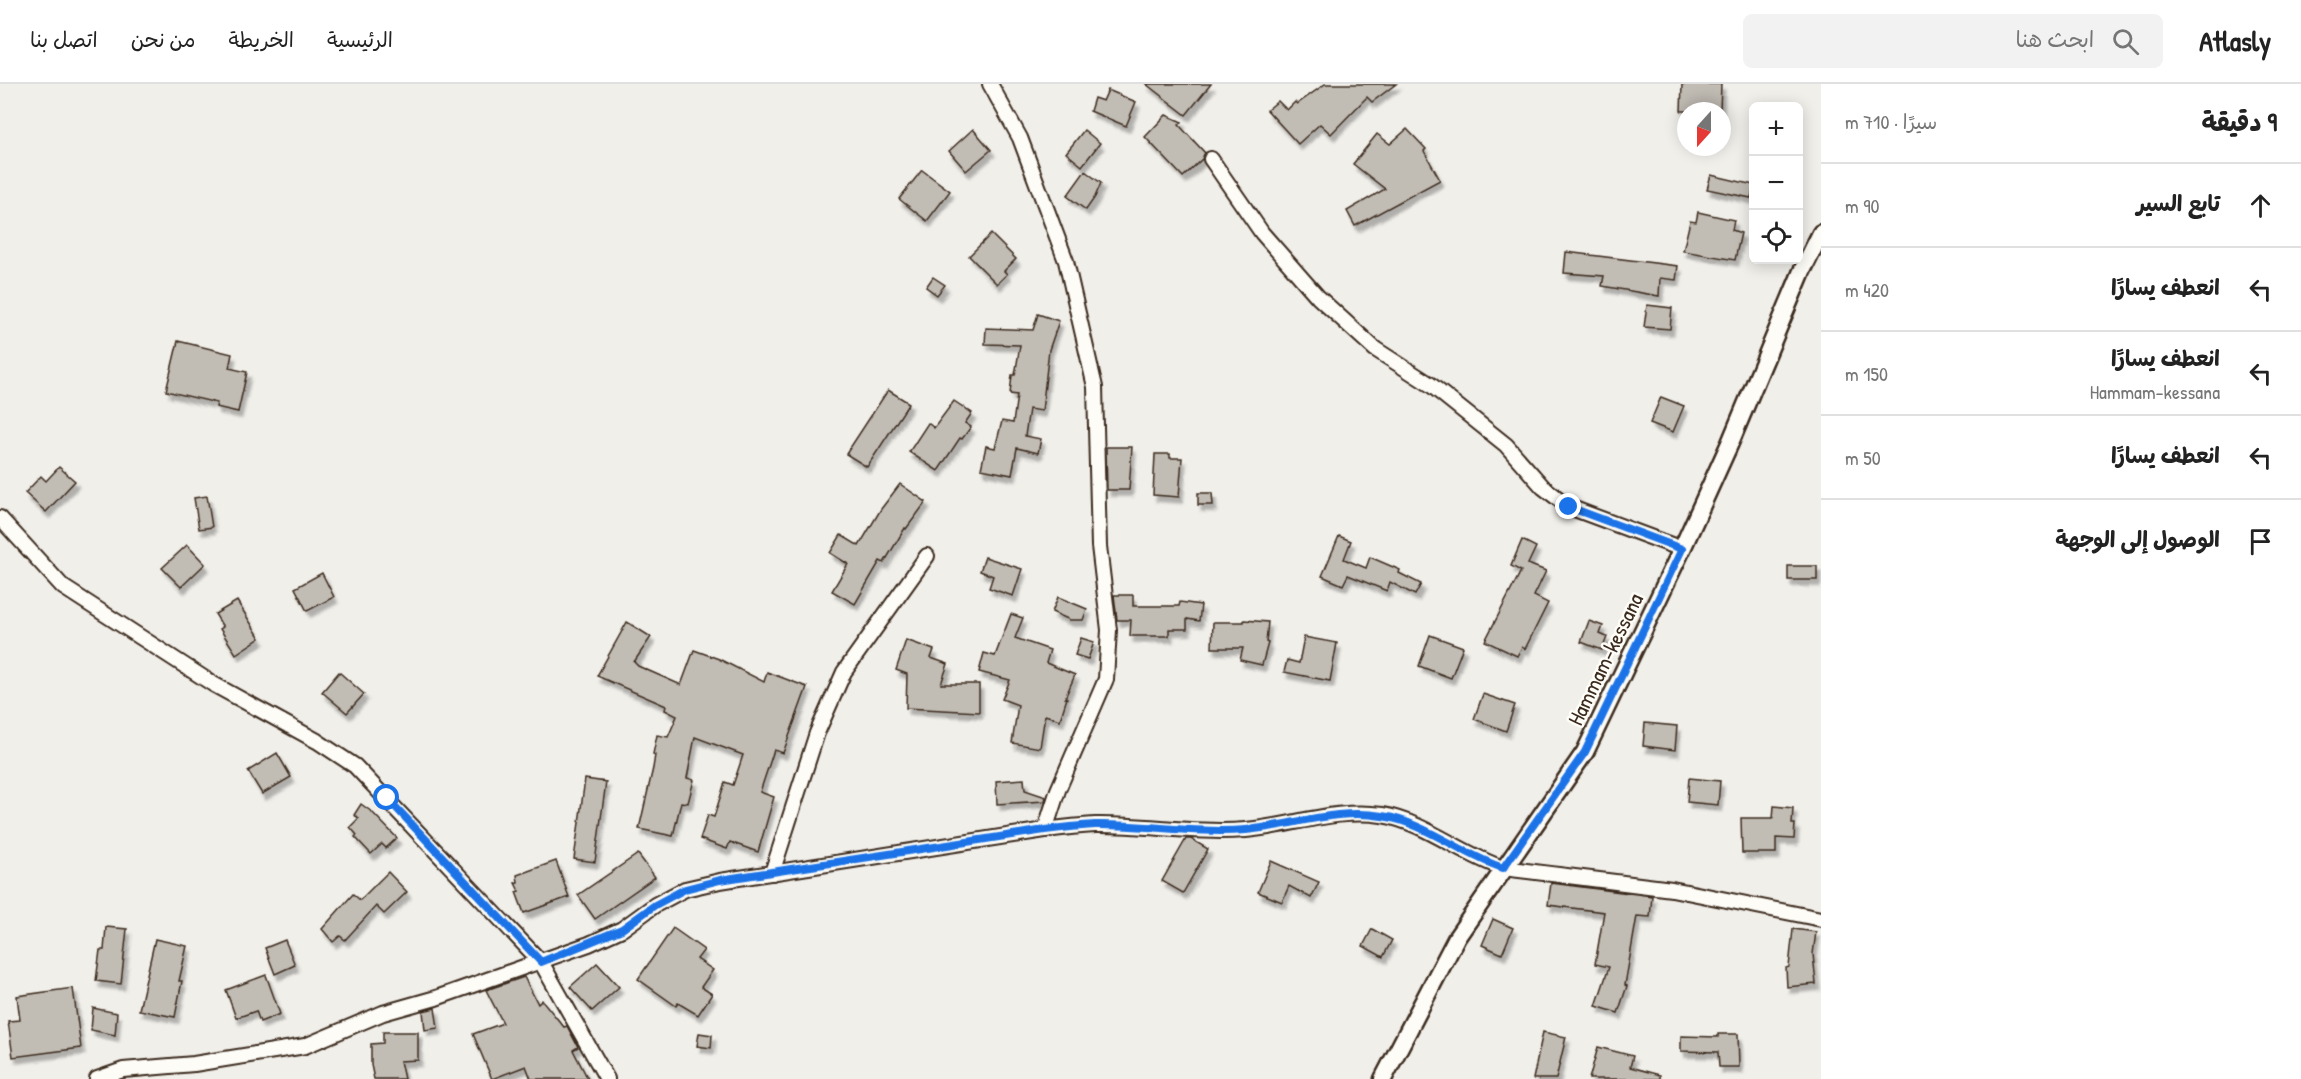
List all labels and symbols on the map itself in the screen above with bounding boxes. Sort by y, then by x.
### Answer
north arrow [1677,102,1731,156]
route end [1555,493,1581,519]
street label: Hammam-kessana [1560,588,1650,730]
route start [373,784,399,810]

